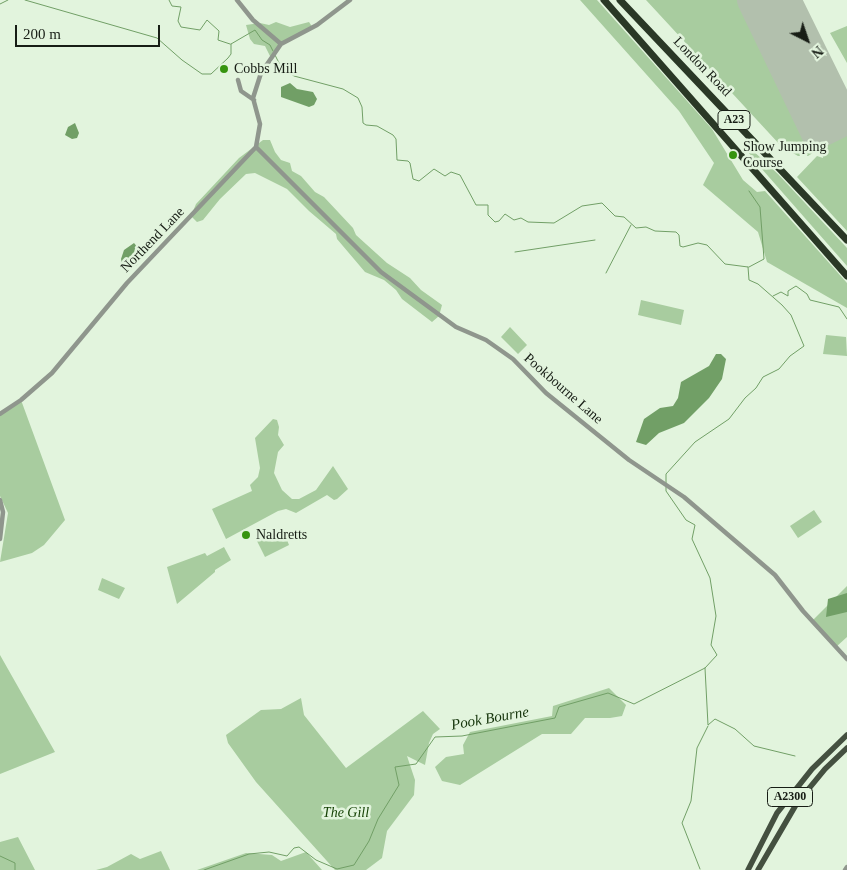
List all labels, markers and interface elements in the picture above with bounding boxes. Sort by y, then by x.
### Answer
scale bar [18,15,162,47]
north arrow [782,15,832,65]
text: 200 m [23,26,61,42]
street label: London Road [669,34,735,100]
text: N [808,43,826,61]
place label: Cobbs Mill [234,61,297,77]
marker: Cobbs Mill [218,63,230,75]
road number: A23 [718,110,750,130]
place label: Show Jumping Course [743,139,827,172]
marker: Show Jumping Course [727,149,739,161]
street label: Northend Lane [118,204,188,276]
street label: Pookbourne Lane [520,350,606,428]
place label: Naldretts [256,527,307,543]
marker: Naldretts [240,529,252,541]
water label: Pook Bourne [450,703,530,735]
road number: A2300 [768,788,812,806]
park label: The Gill [323,805,369,821]

